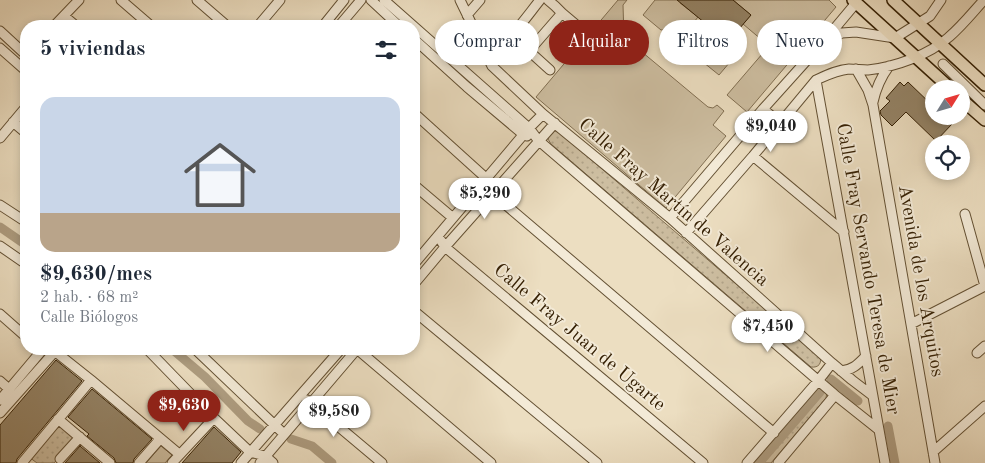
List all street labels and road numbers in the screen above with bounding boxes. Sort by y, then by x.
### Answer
street label: Calle Fray Martín de Valencia [574,115,772,291]
street label: Calle Fray Servando Teresa de Mier [832,122,902,416]
street label: Avenida de los Arquitos [894,183,946,379]
street label: Calle Fray Juan de Ugarte [490,261,668,415]

